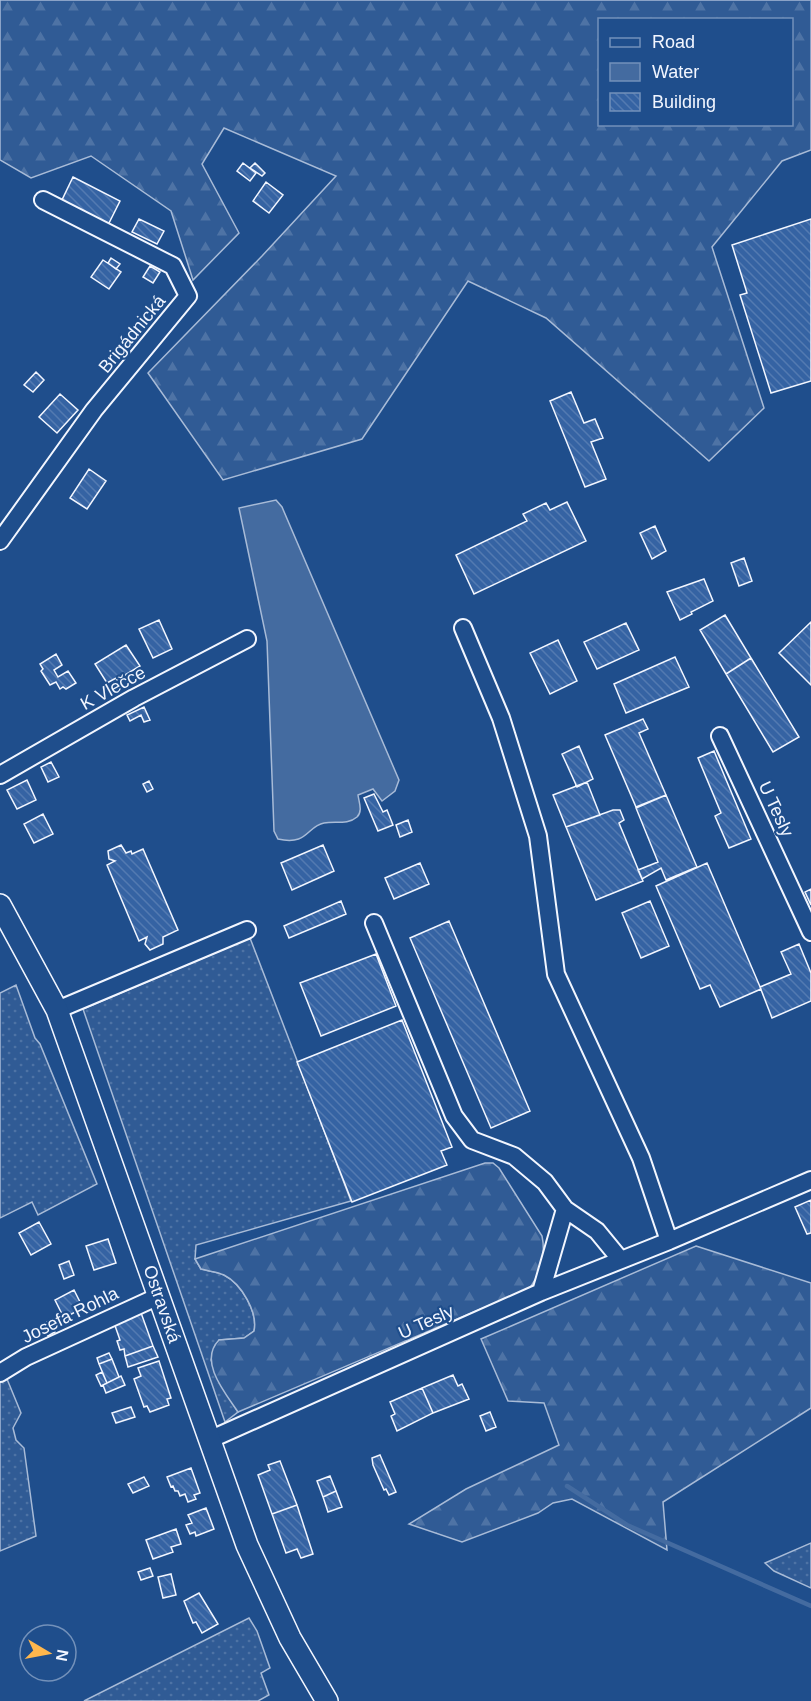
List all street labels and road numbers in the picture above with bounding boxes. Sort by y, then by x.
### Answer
street label: Brigádnická [95,290,170,377]
street label: K Vlečce [77,662,149,714]
street label: U Tesly [755,778,797,840]
street label: Ostravská [139,1262,185,1346]
street label: Josefa Rohla [18,1283,122,1347]
street label: U Tesly [395,1301,457,1343]

